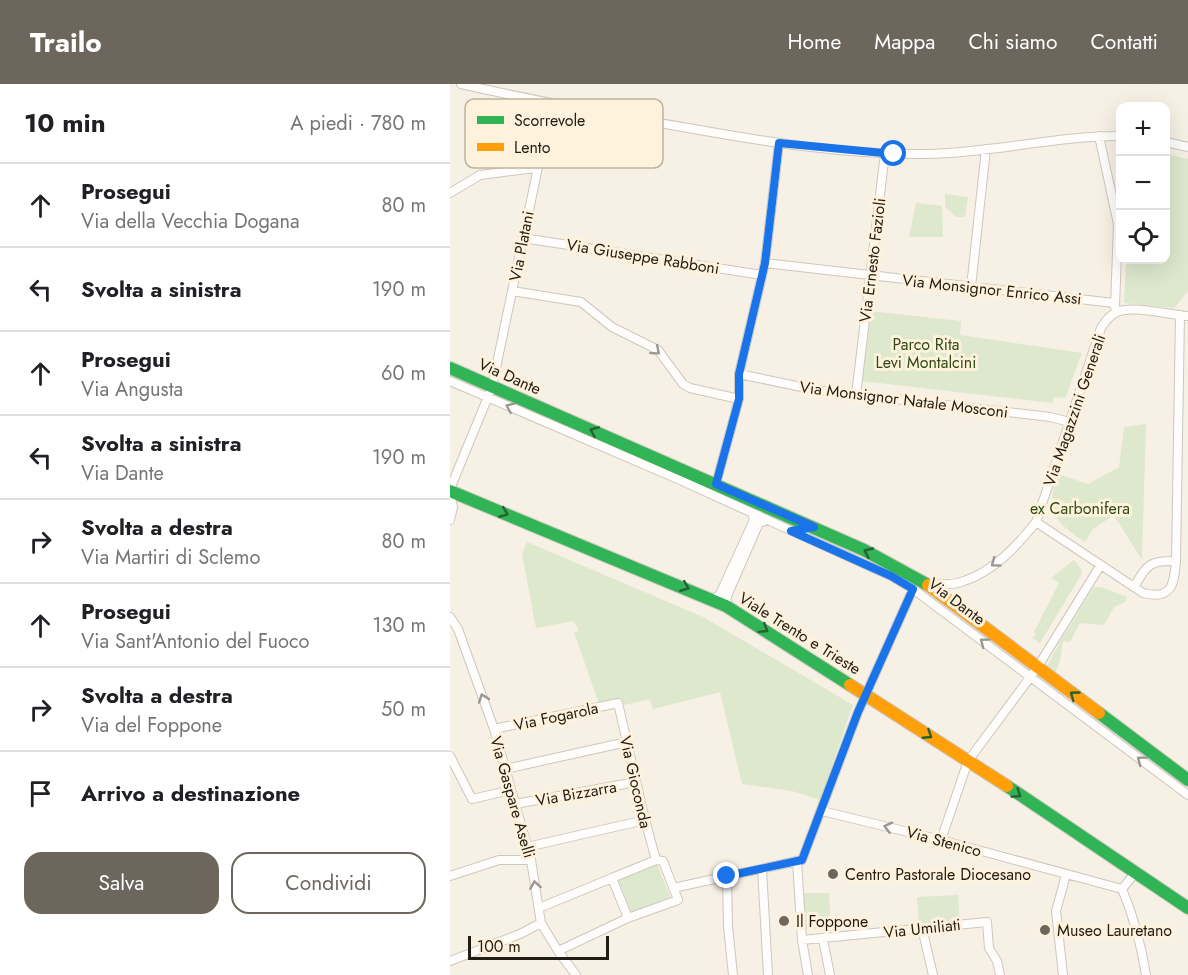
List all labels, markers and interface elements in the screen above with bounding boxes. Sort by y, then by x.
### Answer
text: Trailo [30,22,102,63]
text: Home [788,27,841,57]
text: Mappa [874,27,935,57]
text: Chi siamo [968,27,1057,57]
text: Contatti [1090,27,1158,57]
legend [465,99,663,168]
map controls [1116,102,1170,264]
button: + [1116,102,1170,156]
text: 10 min [24,104,106,142]
text: A piedi · 780 m [290,109,426,138]
text: Scorrevole [514,109,585,132]
text: Lento [514,136,551,159]
route start [880,140,906,166]
button: − [1116,156,1170,210]
text: Prosegui [81,175,171,207]
icon: ahead [24,189,57,222]
text: 80 m [381,191,426,220]
street label: Via Ernesto Fazioli [853,196,892,324]
text: Via della Vecchia Dogana [81,207,300,236]
street label: Via Platani [503,209,540,283]
button: locate [1116,210,1170,264]
street label: Via Giuseppe Rabboni [565,233,721,280]
street label: Via Monsignor Enrico Assi [901,269,1083,310]
icon: left [24,273,57,306]
text: Svolta a sinistra [81,273,242,305]
text: 190 m [372,275,426,304]
street label: Via Magazzini Generali [1038,331,1111,489]
park label: Parco Rita Levi Montalcini [876,333,976,374]
text: Prosegui [81,343,171,375]
one-way arrow [649,344,660,355]
street label: Via Dante [475,352,545,400]
icon: ahead [24,357,57,390]
text: 60 m [381,359,426,388]
text: Via Angusta [81,375,183,404]
street label: Via Monsignor Natale Mosconi [798,375,1010,424]
one-way arrow [505,403,516,415]
one-way arrow [589,426,600,438]
text: Svolta a sinistra [81,427,242,459]
icon: left [24,441,57,474]
text: 190 m [372,443,426,472]
text: Via Dante [81,459,164,488]
park label: ex Carbonifera [1030,497,1130,520]
one-way arrow [498,506,509,518]
text: Svolta a destra [81,511,233,543]
icon: right [24,525,57,558]
text: 80 m [381,527,426,556]
text: Via Martiri di Sclemo [81,543,260,572]
one-way arrow [864,547,875,559]
one-way arrow [990,556,1001,567]
street label: Via Dante [923,572,990,631]
one-way arrow [678,580,689,592]
street label: Viale Trento e Trieste [734,587,865,680]
text: Prosegui [81,595,171,627]
icon: ahead [24,609,57,642]
text: 130 m [372,611,426,640]
one-way arrow [758,622,768,634]
text: Via Sant'Antonio del Fuoco [81,627,309,656]
one-way arrow [980,638,991,649]
text: Svolta a destra [81,679,233,711]
one-way arrow [1069,691,1080,702]
icon: right [24,693,57,726]
one-way arrow [477,693,490,704]
text: 50 m [381,695,426,724]
street label: Via Fogarola [512,696,600,737]
text: Via del Foppone [81,711,222,740]
one-way arrow [922,727,932,739]
street label: Via Gaspare Aselli [484,734,541,861]
street label: Via Gioconda [614,734,657,831]
one-way arrow [1137,756,1148,767]
street label: Via Bizzarra [534,775,618,812]
icon: arrive [24,777,57,810]
text: Arrivo a destinazione [81,777,300,809]
one-way arrow [1011,786,1021,798]
street label: Via Stenico [904,820,984,863]
one-way arrow [883,821,893,834]
button: Salva [24,852,219,914]
button: Condividi [231,852,426,914]
route end [713,862,739,888]
place label: Centro Pastorale Diocesano [845,863,1031,886]
marker: Centro Pastorale Diocesano [826,867,840,881]
one-way arrow [530,881,542,890]
place label: Il Foppone [796,910,868,933]
street label: Via Umiliati [882,913,962,944]
marker: Il Foppone [777,914,791,928]
place label: Museo Lauretano [1057,919,1172,942]
marker: Museo Lauretano [1038,923,1052,937]
scale bar [468,933,609,960]
text: 100 m [477,935,521,958]

